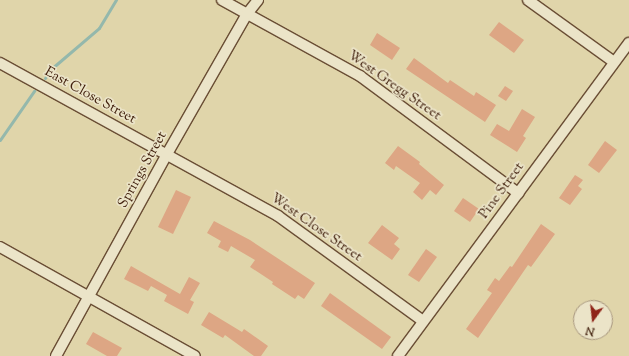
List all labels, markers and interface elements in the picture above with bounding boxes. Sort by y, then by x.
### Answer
street label: West Gregg Street [344,48,444,124]
street label: East Close Street [41,64,139,128]
street label: Springs Street [115,129,171,211]
street label: Pine Street [476,160,528,222]
street label: West Close Street [267,190,365,266]
north arrow [573,300,613,340]
text: N [584,322,596,339]

